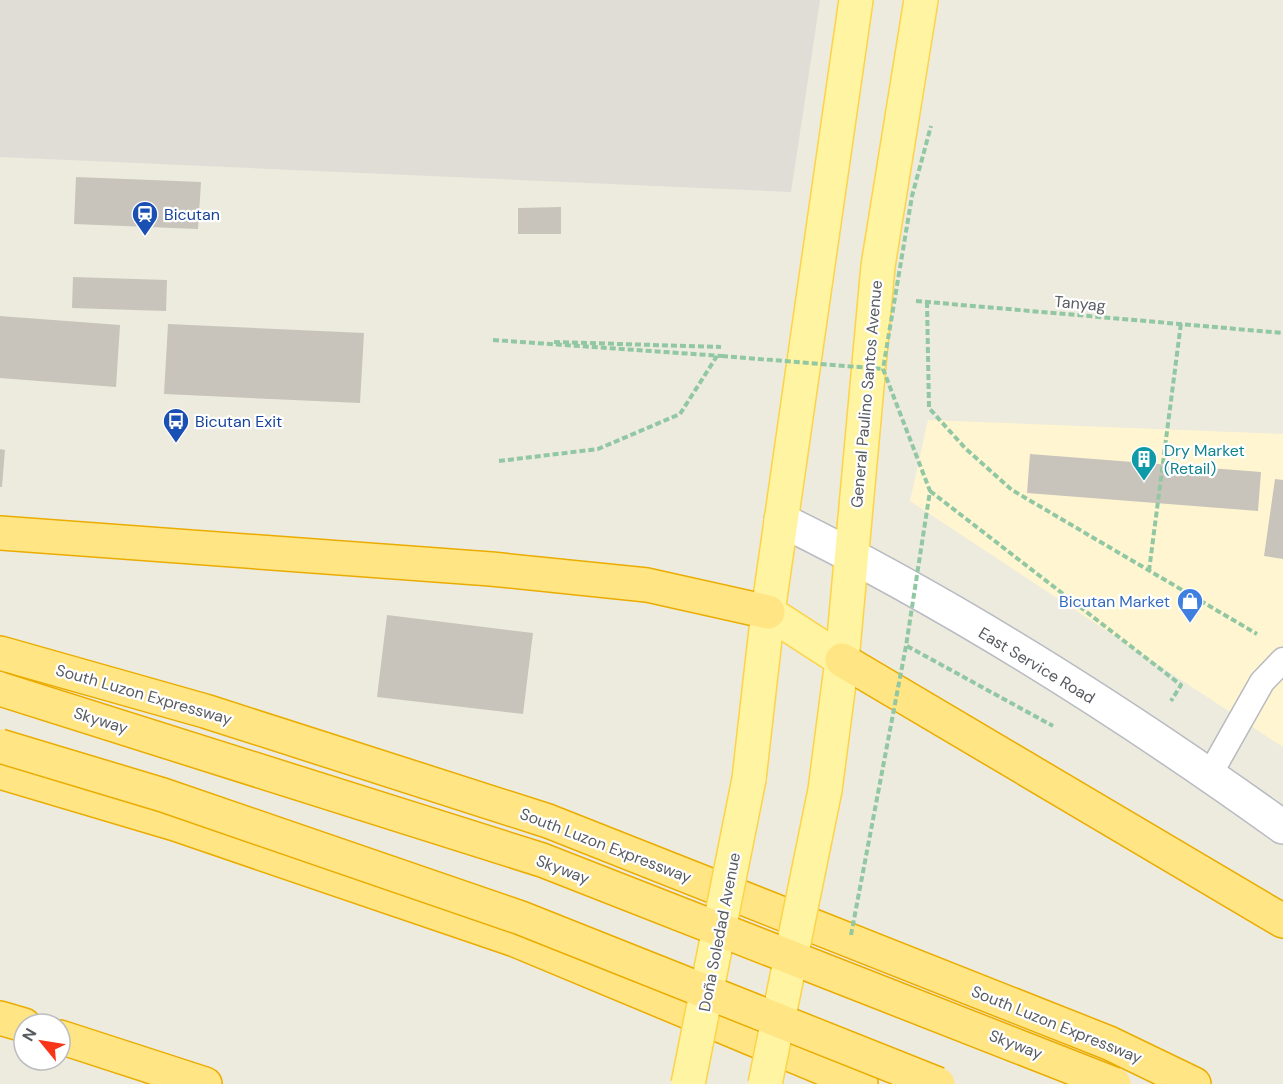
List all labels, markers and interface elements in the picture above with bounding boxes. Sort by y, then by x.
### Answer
station icon: Bicutan [130,199,160,237]
place label: Bicutan [164,204,220,225]
street label: General Paulino Santos Avenue [846,279,887,509]
street label: Tanyag [1053,291,1107,316]
bus stop icon: Bicutan Exit [161,406,191,444]
place label: Bicutan Exit [195,411,282,432]
place label: Dry Market (Retail) [1164,440,1245,479]
building icon: Dry Market (Retail) [1129,444,1159,482]
shop icon: Bicutan Market [1175,586,1205,624]
place label: Bicutan Market [1059,591,1170,612]
street label: East Service Road [975,622,1099,708]
street label: South Luzon Expressway [53,659,234,730]
street label: Skyway [71,702,131,739]
street label: South Luzon Expressway [517,803,695,888]
street label: Skyway [533,850,593,889]
street label: Doña Soledad Avenue [694,851,745,1013]
street label: South Luzon Expressway [968,981,1145,1068]
north arrow [12,1012,72,1072]
text: N [17,1024,41,1045]
street label: Skyway [986,1025,1046,1064]

